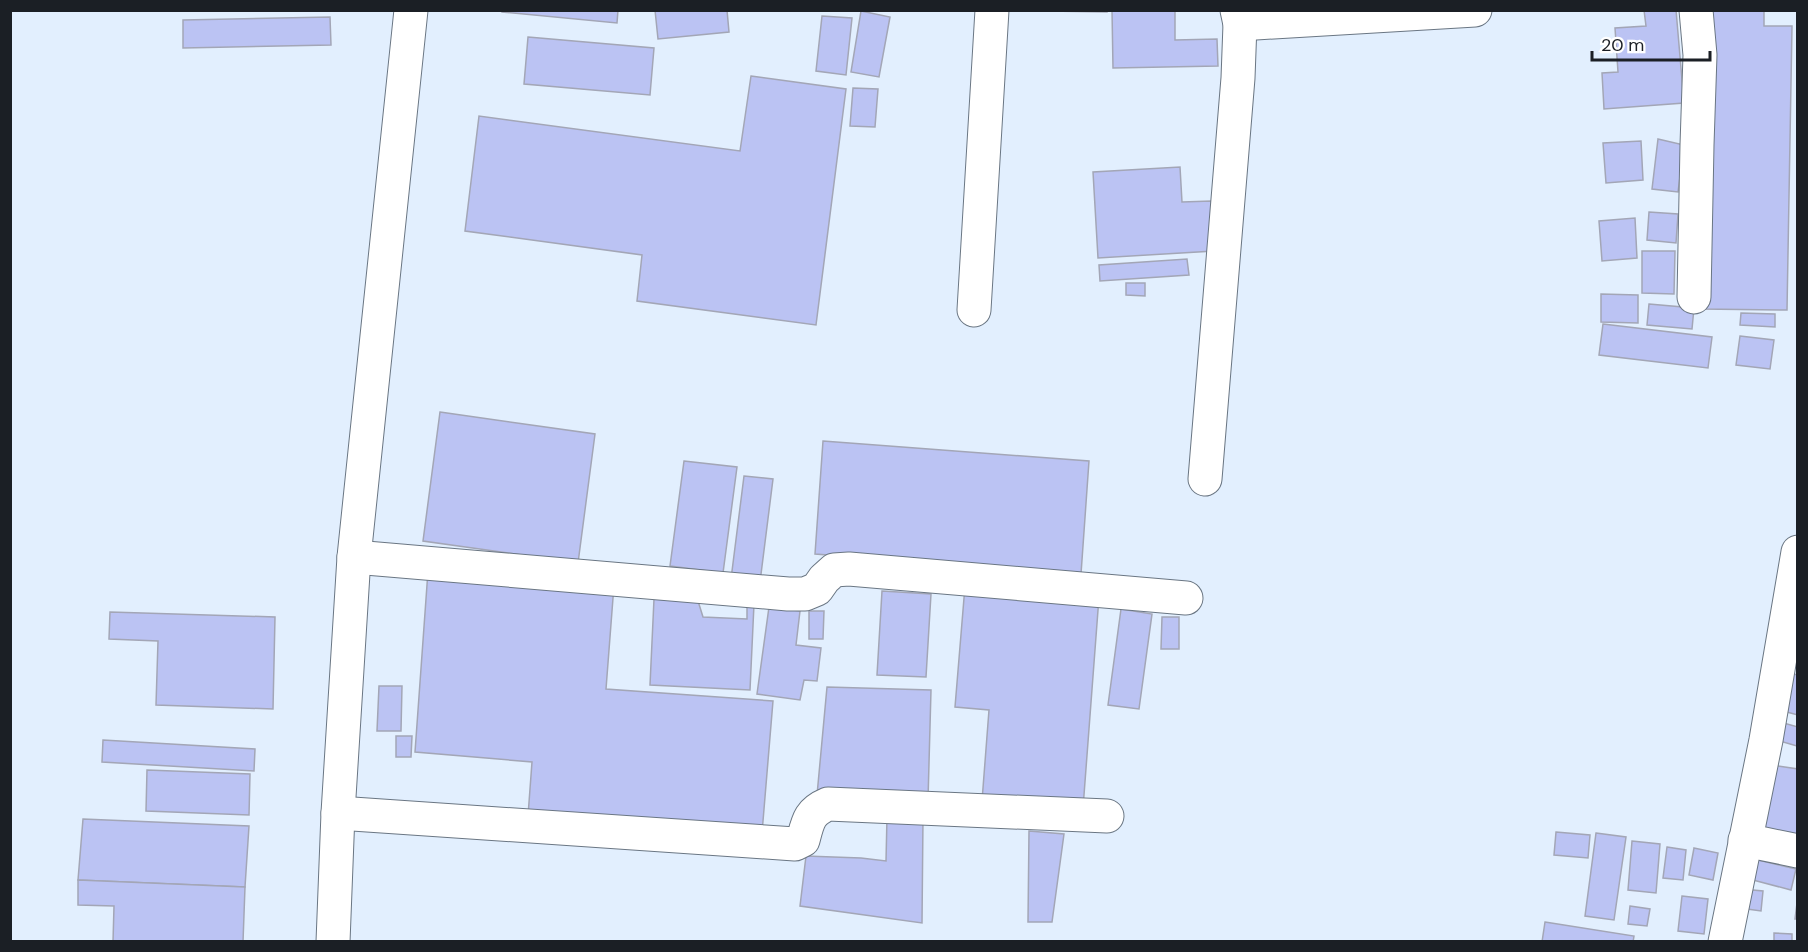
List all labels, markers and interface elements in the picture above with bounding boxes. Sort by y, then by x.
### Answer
scale bar [1592,24,1710,62]
text: 20 m [1601,33,1644,57]

